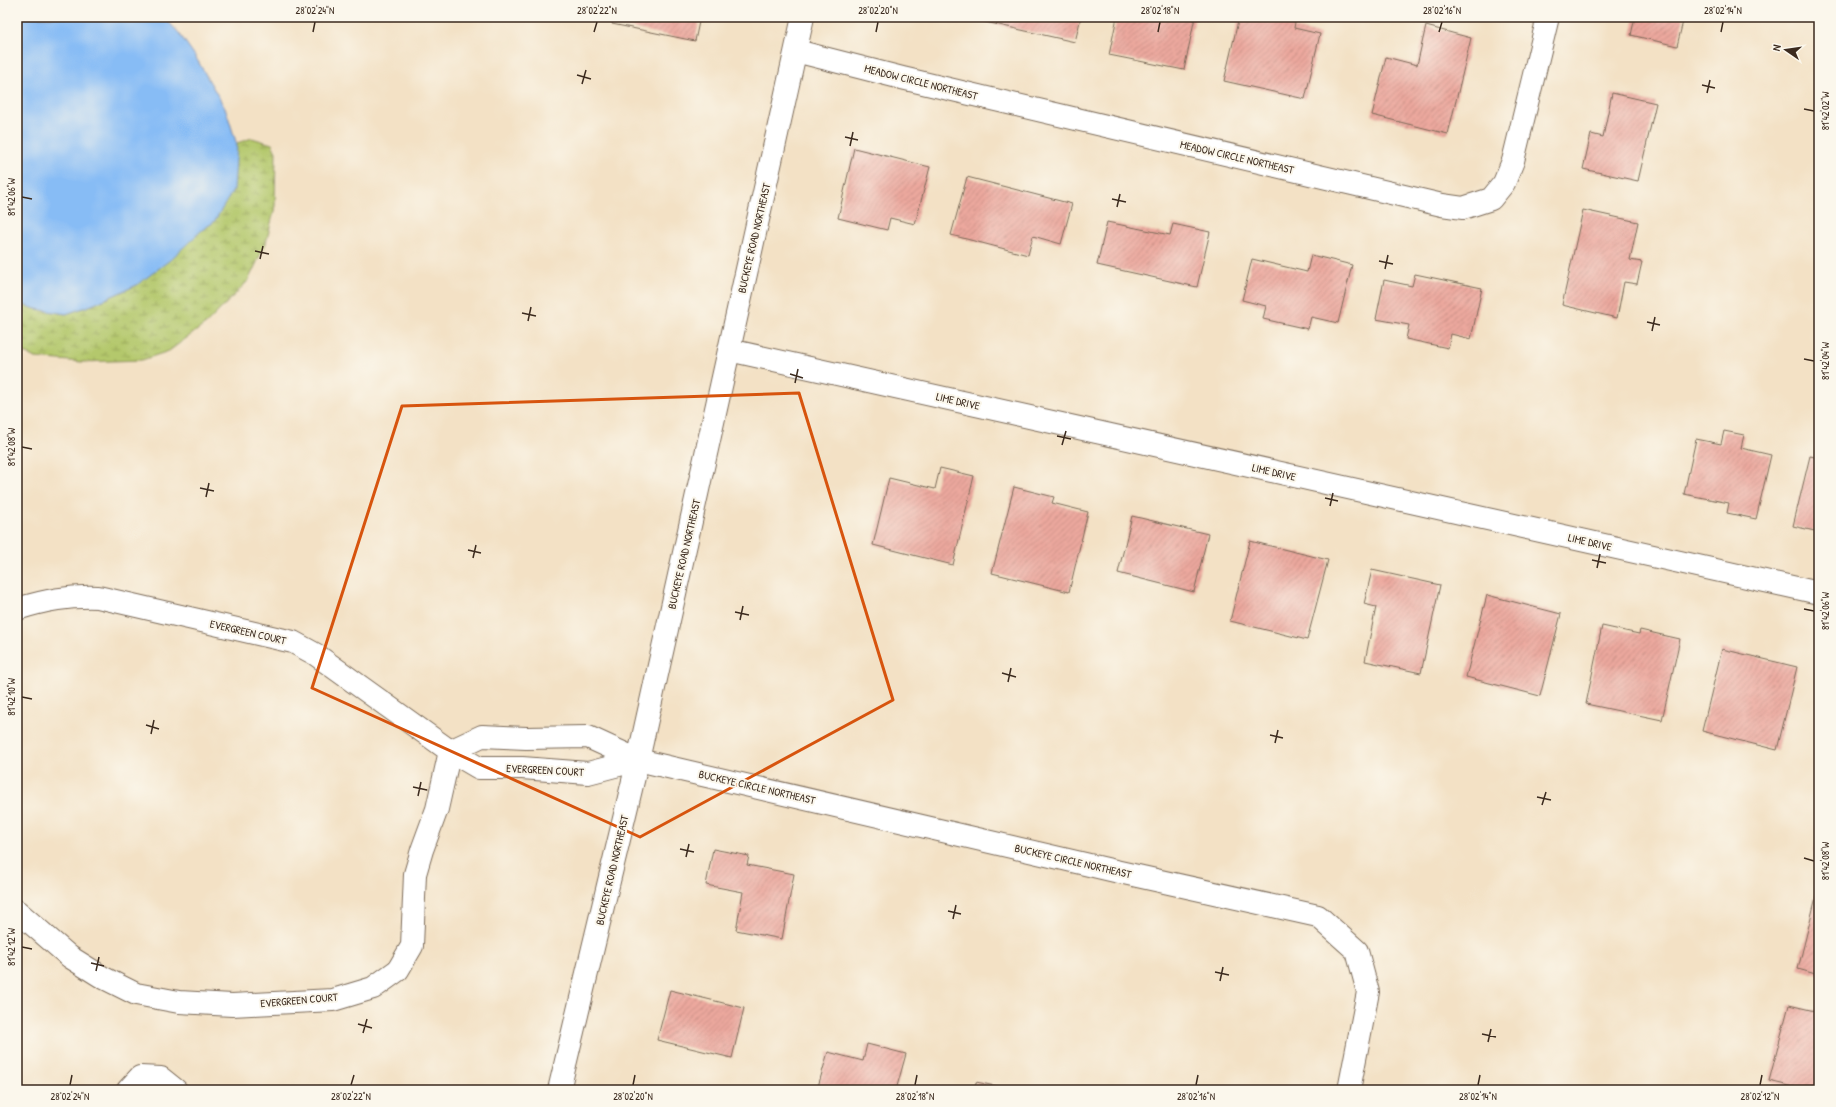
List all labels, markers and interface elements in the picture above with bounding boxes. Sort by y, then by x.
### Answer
text: 28°02'24"N [296,4,334,17]
text: 28°02'22"N [577,4,617,17]
text: 28°02'20"N [858,4,898,17]
text: 28°02'18"N [1141,4,1179,17]
text: 28°02'16"N [1423,4,1461,17]
text: 28°02'14"N [1704,4,1742,17]
north arrow [1766,30,1806,70]
text: N [1769,43,1784,52]
street label: MEADOW CIRCLE NORTHEAST [863,61,980,103]
text: 81°42'02"W [1819,91,1832,130]
street label: MEADOW CIRCLE NORTHEAST [1179,137,1296,177]
text: 81°42'06"W [5,177,18,216]
street label: BUCKEYE ROAD NORTHEAST [735,181,774,294]
text: 81°42'04"W [1819,341,1832,380]
street label: LIME DRIVE [935,389,981,413]
text: 81°42'08"W [5,427,18,466]
street label: LIME DRIVE [1251,460,1297,484]
street label: BUCKEYE ROAD NORTHEAST [665,497,704,610]
street label: LIME DRIVE [1567,530,1613,554]
text: 81°42'06"W [1819,591,1832,630]
street label: EVERGREEN COURT [209,616,288,648]
text: 81°42'10"W [5,677,18,716]
street label: EVERGREEN COURT [506,761,585,779]
street label: BUCKEYE CIRCLE NORTHEAST [697,767,818,807]
street label: BUCKEYE ROAD NORTHEAST [593,813,632,926]
street label: BUCKEYE CIRCLE NORTHEAST [1013,841,1134,881]
text: 81°42'08"W [1819,841,1832,880]
text: 81°42'12"W [5,927,18,966]
street label: EVERGREEN COURT [260,990,339,1010]
text: 28°02'24"N [51,1090,89,1103]
text: 28°02'22"N [331,1090,371,1103]
text: 28°02'20"N [613,1090,653,1103]
text: 28°02'18"N [896,1090,934,1103]
text: 28°02'16"N [1177,1090,1215,1103]
text: 28°02'14"N [1459,1090,1497,1103]
text: 28°02'12"N [1741,1090,1779,1103]

